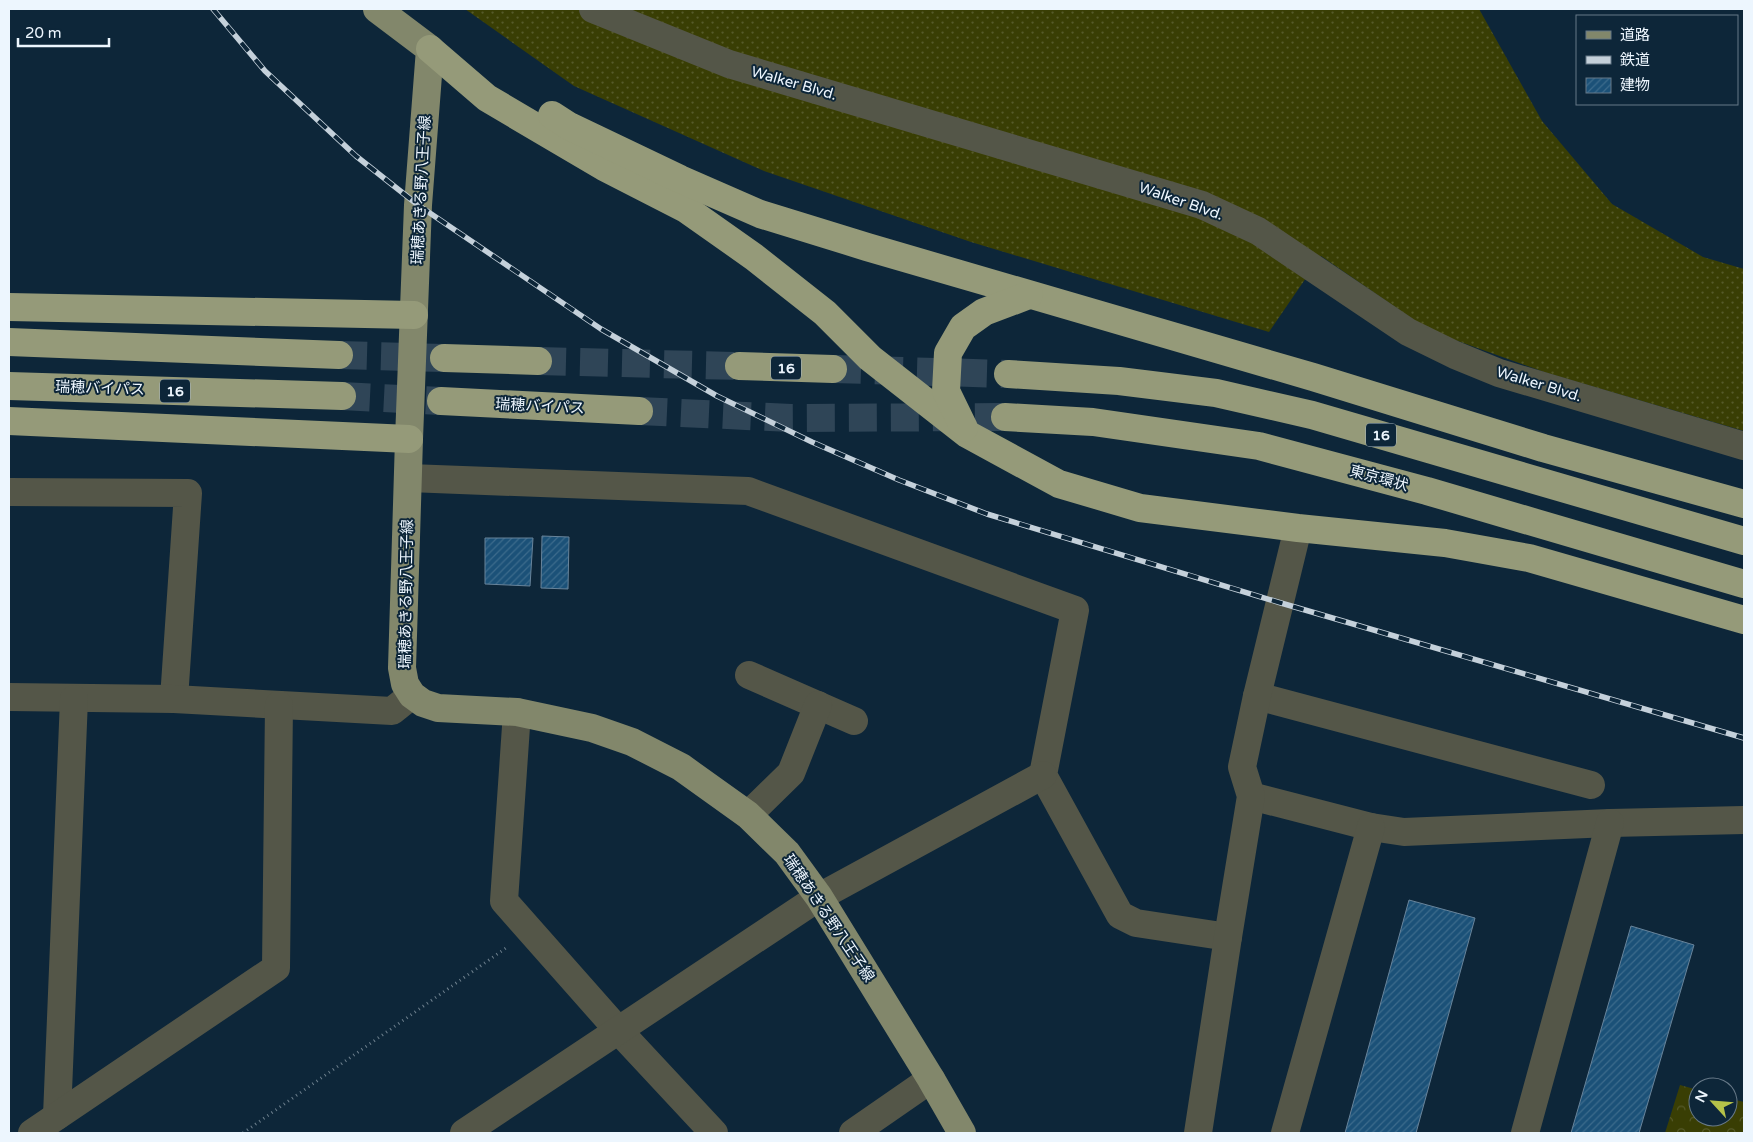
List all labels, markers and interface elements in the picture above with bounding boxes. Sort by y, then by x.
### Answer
scale bar [18,15,109,47]
legend [1576,15,1738,105]
text: 20 m [25,24,62,42]
text: 道路 [1620,26,1650,44]
text: 鉄道 [1620,51,1650,69]
street label: Walker Blvd. [749,62,839,104]
text: 建物 [1620,76,1650,94]
street label: 瑞穂あきる野八王子線 [408,115,434,265]
street label: Walker Blvd. [1136,178,1226,224]
road number: 16 [771,356,801,379]
street label: Walker Blvd. [1494,363,1584,405]
street label: 瑞穂バイパス [55,377,145,399]
road number: 16 [160,380,190,402]
street label: 瑞穂バイパス [495,395,585,417]
road number: 16 [1366,424,1396,446]
street label: 東京環状 [1348,462,1410,494]
street label: 瑞穂あきる野八王子線 [396,519,416,669]
street label: 瑞穂あきる野八王子線 [780,851,878,985]
north arrow [1688,1077,1738,1127]
text: N [1692,1088,1712,1105]

